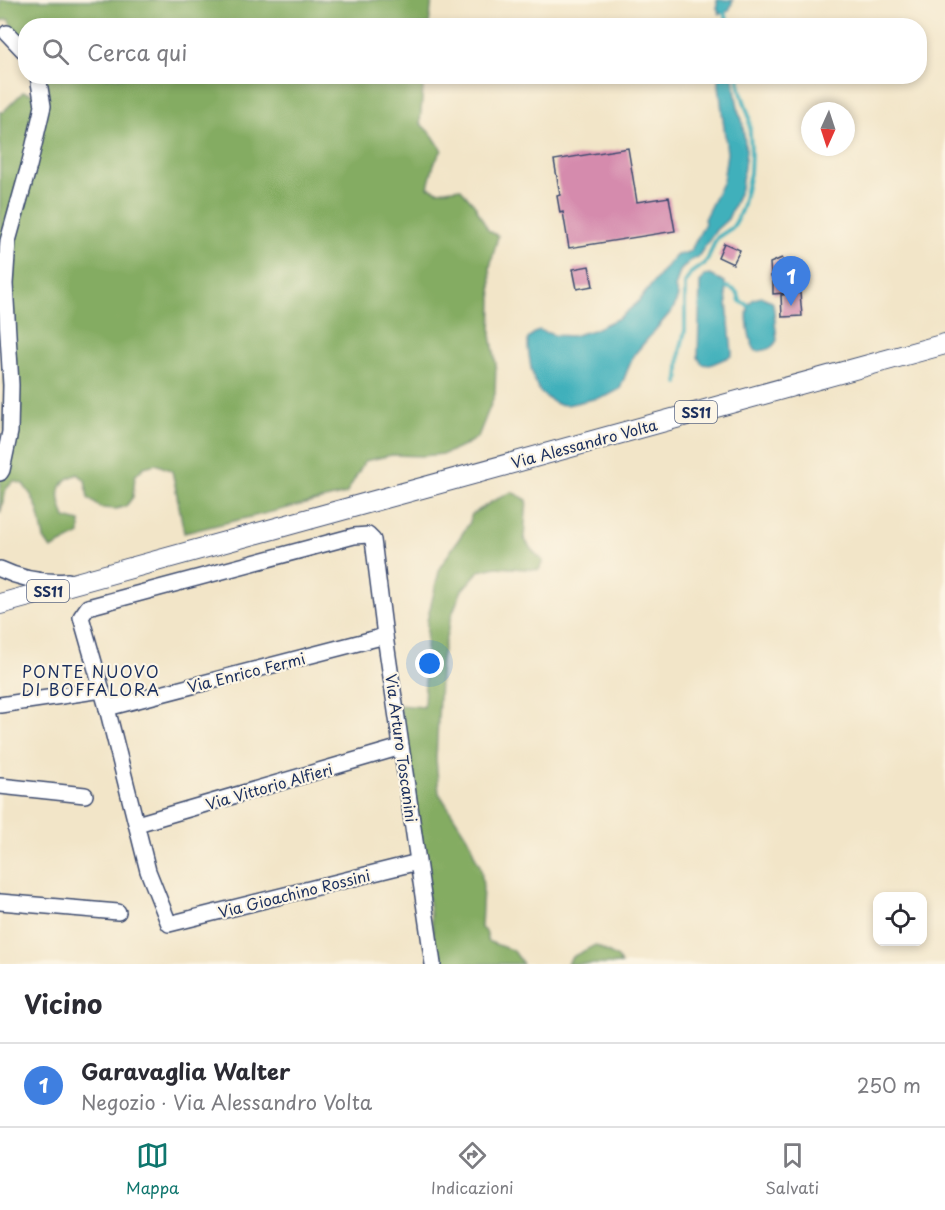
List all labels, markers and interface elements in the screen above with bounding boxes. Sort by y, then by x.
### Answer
search box [18,18,927,84]
icon: search [39,35,72,68]
text: Cerca qui [87,35,187,68]
north arrow [801,102,855,156]
pin: 1 [772,256,810,306]
road number: SS11 [675,401,717,423]
street label: Via Alessandro Volta [508,412,660,474]
road number: SS11 [27,580,69,602]
street label: Via Enrico Fermi [185,646,307,698]
your location [415,649,444,678]
district label: PONTE NUOVO DI BOFFALORA [21,659,161,701]
street label: Via Arturo Toscanini [380,672,424,824]
street label: Via Vittorio Alfieri [203,757,335,815]
street label: Via Gioachino Rossini [216,863,372,923]
map controls [873,892,927,946]
button: locate [873,892,927,946]
text: Vicino [24,984,102,1023]
text: Garavaglia Walter [81,1054,290,1087]
text: 1 [39,1070,48,1100]
text: 250 m [857,1070,921,1100]
text: Negozio · Via Alessandro Volta [81,1087,372,1117]
tab: Mappa [126,1139,179,1199]
tab: Indicazioni [431,1139,513,1199]
tab: Salvati [765,1139,819,1199]

